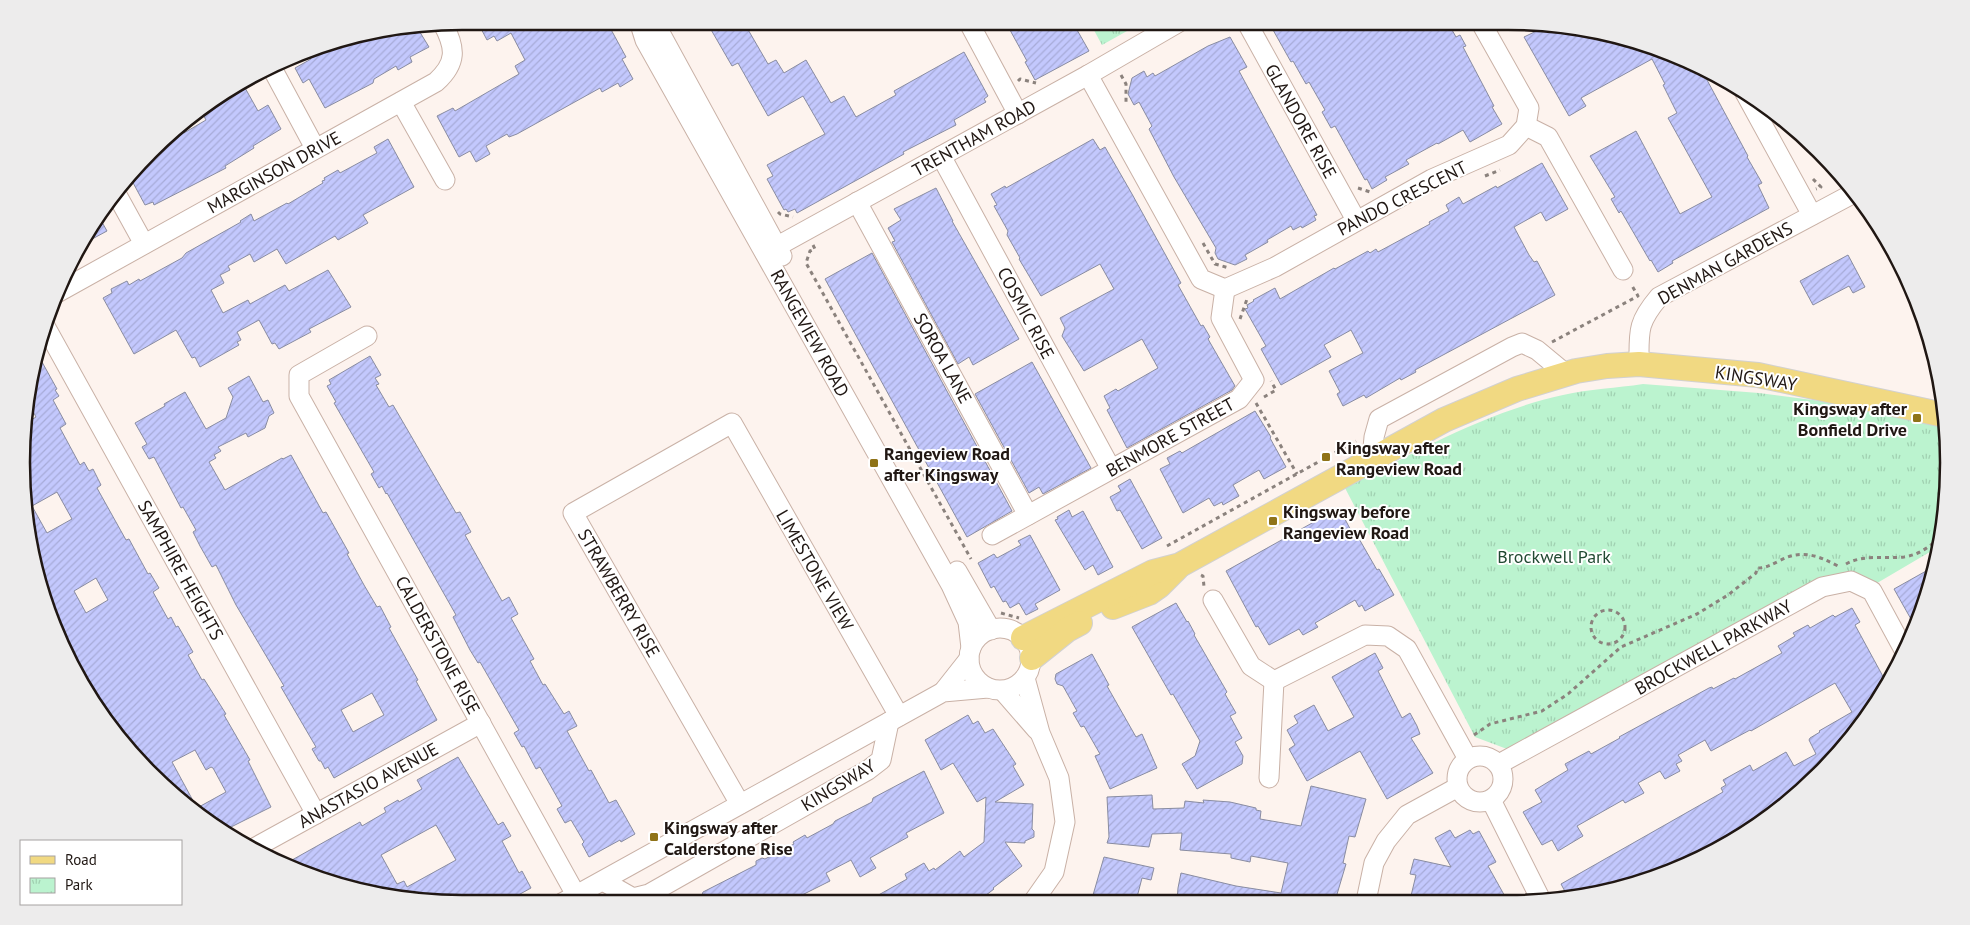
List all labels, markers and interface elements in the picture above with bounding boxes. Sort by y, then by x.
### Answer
street label: GLANDORE RISE [1260,60,1342,182]
street label: TRENTHAM ROAD [908,94,1040,182]
street label: MARGINSON DRIVE [203,126,345,218]
street label: PANDO CRESCENT [1333,155,1471,241]
street label: DENMAN GARDENS [1654,216,1796,310]
street label: COSMIC RISE [992,263,1060,363]
street label: RANGEVIEW ROAD [766,265,854,401]
street label: SOROA LANE [909,309,977,407]
street label: KINGSWAY [1713,360,1799,396]
street label: BENMORE STREET [1102,392,1238,482]
place label: Kingsway after Bonfield Drive [1793,397,1908,441]
marker: Kingsway after Bonfield Drive [1911,412,1923,424]
place label: Kingsway after Rangeview Road [1336,436,1462,480]
place label: Rangeview Road after Kingsway [884,442,1010,486]
marker: Kingsway after Rangeview Road [1320,451,1332,463]
marker: Rangeview Road after Kingsway [868,457,880,469]
street label: SAMPHIRE HEIGHTS [133,496,229,644]
place label: Kingsway before Rangeview Road [1283,500,1410,544]
street label: LIMESTONE VIEW [771,506,859,634]
marker: Kingsway before Rangeview Road [1267,515,1279,527]
street label: STRAWBERRY RISE [573,525,665,661]
park label: Brockwell Park [1497,545,1611,568]
street label: CALDERSTONE RISE [390,572,486,718]
street label: BROCKWELL PARKWAY [1630,594,1796,700]
street label: ANASTASIO AVENUE [294,737,442,833]
street label: KINGSWAY [797,754,879,816]
place label: Kingsway after Calderstone Rise [664,816,793,860]
marker: Kingsway after Calderstone Rise [648,831,660,843]
legend [20,840,182,905]
text: Road [65,850,97,869]
text: Park [65,875,93,894]

